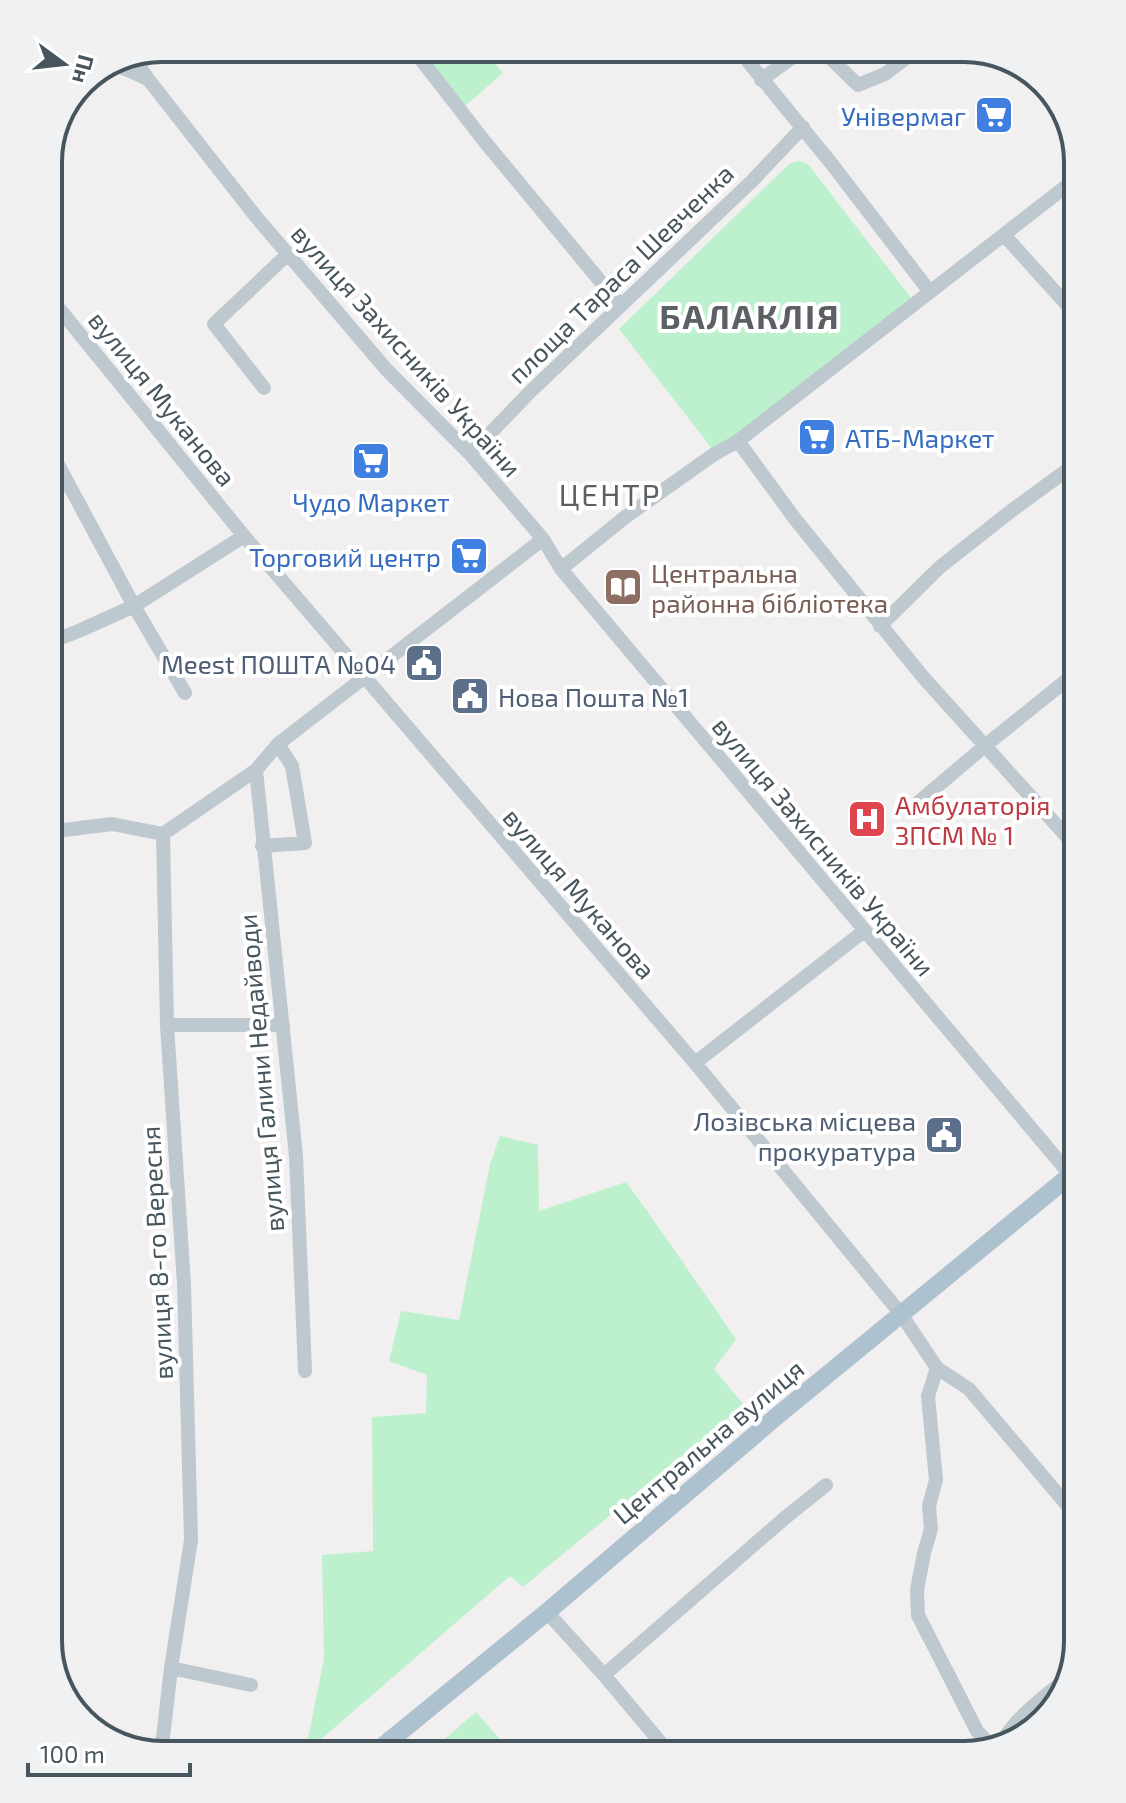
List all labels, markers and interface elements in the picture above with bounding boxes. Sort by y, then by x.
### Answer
north arrow [24,24,104,104]
text: Пн [68,52,101,87]
supermarket icon: Універмаг [973,94,1015,136]
place label: Універмаг [841,100,966,131]
street label: площа Тараса Шевченка [501,157,739,389]
street label: вулиця Захисників України [285,218,528,483]
district label: БАЛАКЛІЯ [659,295,841,336]
street label: вулиця Муканова [82,304,243,492]
supermarket icon: АТБ-Маркет [796,416,838,458]
place label: АТБ-Маркет [845,422,995,453]
supermarket icon: Чудо Маркет [350,440,392,482]
district label: ЦЕНТР [559,476,661,512]
place label: Чудо Маркет [292,486,450,518]
supermarket icon: Торговий центр [448,535,490,577]
place label: Торговий центр [249,541,441,572]
place label: Центральна районна бібліотека [651,557,888,618]
library icon: Центральна районна бібліотека [602,566,644,608]
public building icon: Meest ПОШТА №04 [403,642,445,684]
place label: Meest ПОШТА №04 [161,648,396,679]
public building icon: Нова Пошта №1 [449,675,491,717]
place label: Нова Пошта №1 [498,681,689,712]
street label: вулиця Захисників України [706,710,941,982]
place label: Амбулаторія ЗПСМ № 1 [895,789,1050,850]
hospital icon: Амбулаторія ЗПСМ № 1 [846,798,888,840]
street label: вулиця Муканова [497,801,663,985]
street label: вулиця Галини Недайводи [231,913,290,1233]
place label: Лозівська місцева прокуратура [693,1105,916,1167]
public building icon: Лозівська місцева прокуратура [923,1114,965,1156]
street label: вулиця 8-го Вересня [134,1125,179,1380]
street label: Центральна вулиця [606,1352,810,1531]
scale bar [28,1727,190,1777]
text: 100 m [40,1739,105,1768]

